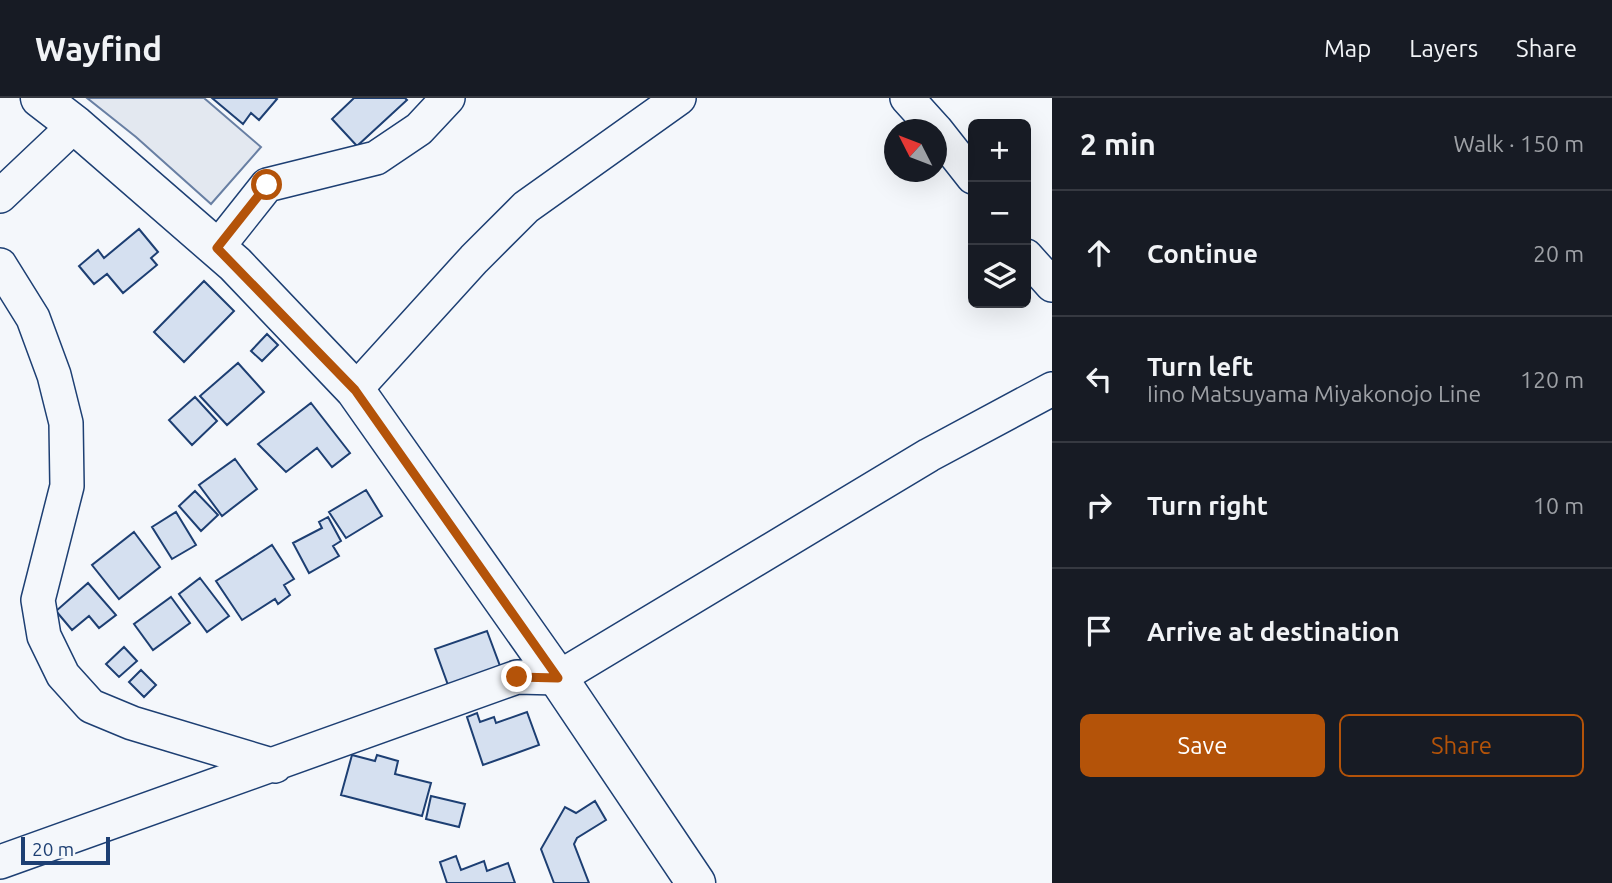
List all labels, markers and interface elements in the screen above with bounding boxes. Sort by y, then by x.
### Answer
text: Wayfind [35,30,162,67]
text: Map [1324,35,1371,62]
text: Layers [1409,35,1478,62]
text: Share [1516,35,1577,62]
north arrow [884,119,947,182]
map controls [968,119,1031,308]
button: + [968,119,1031,182]
text: 2 min [1080,127,1156,161]
text: Walk · 150 m [1453,131,1584,156]
route start [251,169,282,200]
button: − [968,182,1031,245]
icon: ahead [1080,234,1118,272]
text: Continue [1147,239,1258,268]
text: 20 m [1533,241,1584,266]
button: layers [968,245,1031,308]
text: Turn left [1147,352,1253,381]
icon: left [1080,360,1118,398]
text: 120 m [1520,367,1584,392]
text: Iino Matsuyama Miyakonojo Line [1147,381,1481,406]
icon: right [1080,486,1118,524]
text: Turn right [1147,491,1268,520]
text: 10 m [1533,493,1584,518]
icon: arrive [1080,612,1118,650]
text: Arrive at destination [1147,617,1400,646]
route end [501,661,532,692]
button: Save [1080,714,1325,777]
button: Share [1339,714,1584,777]
scale bar [21,834,110,866]
text: 20 m [32,838,74,860]

